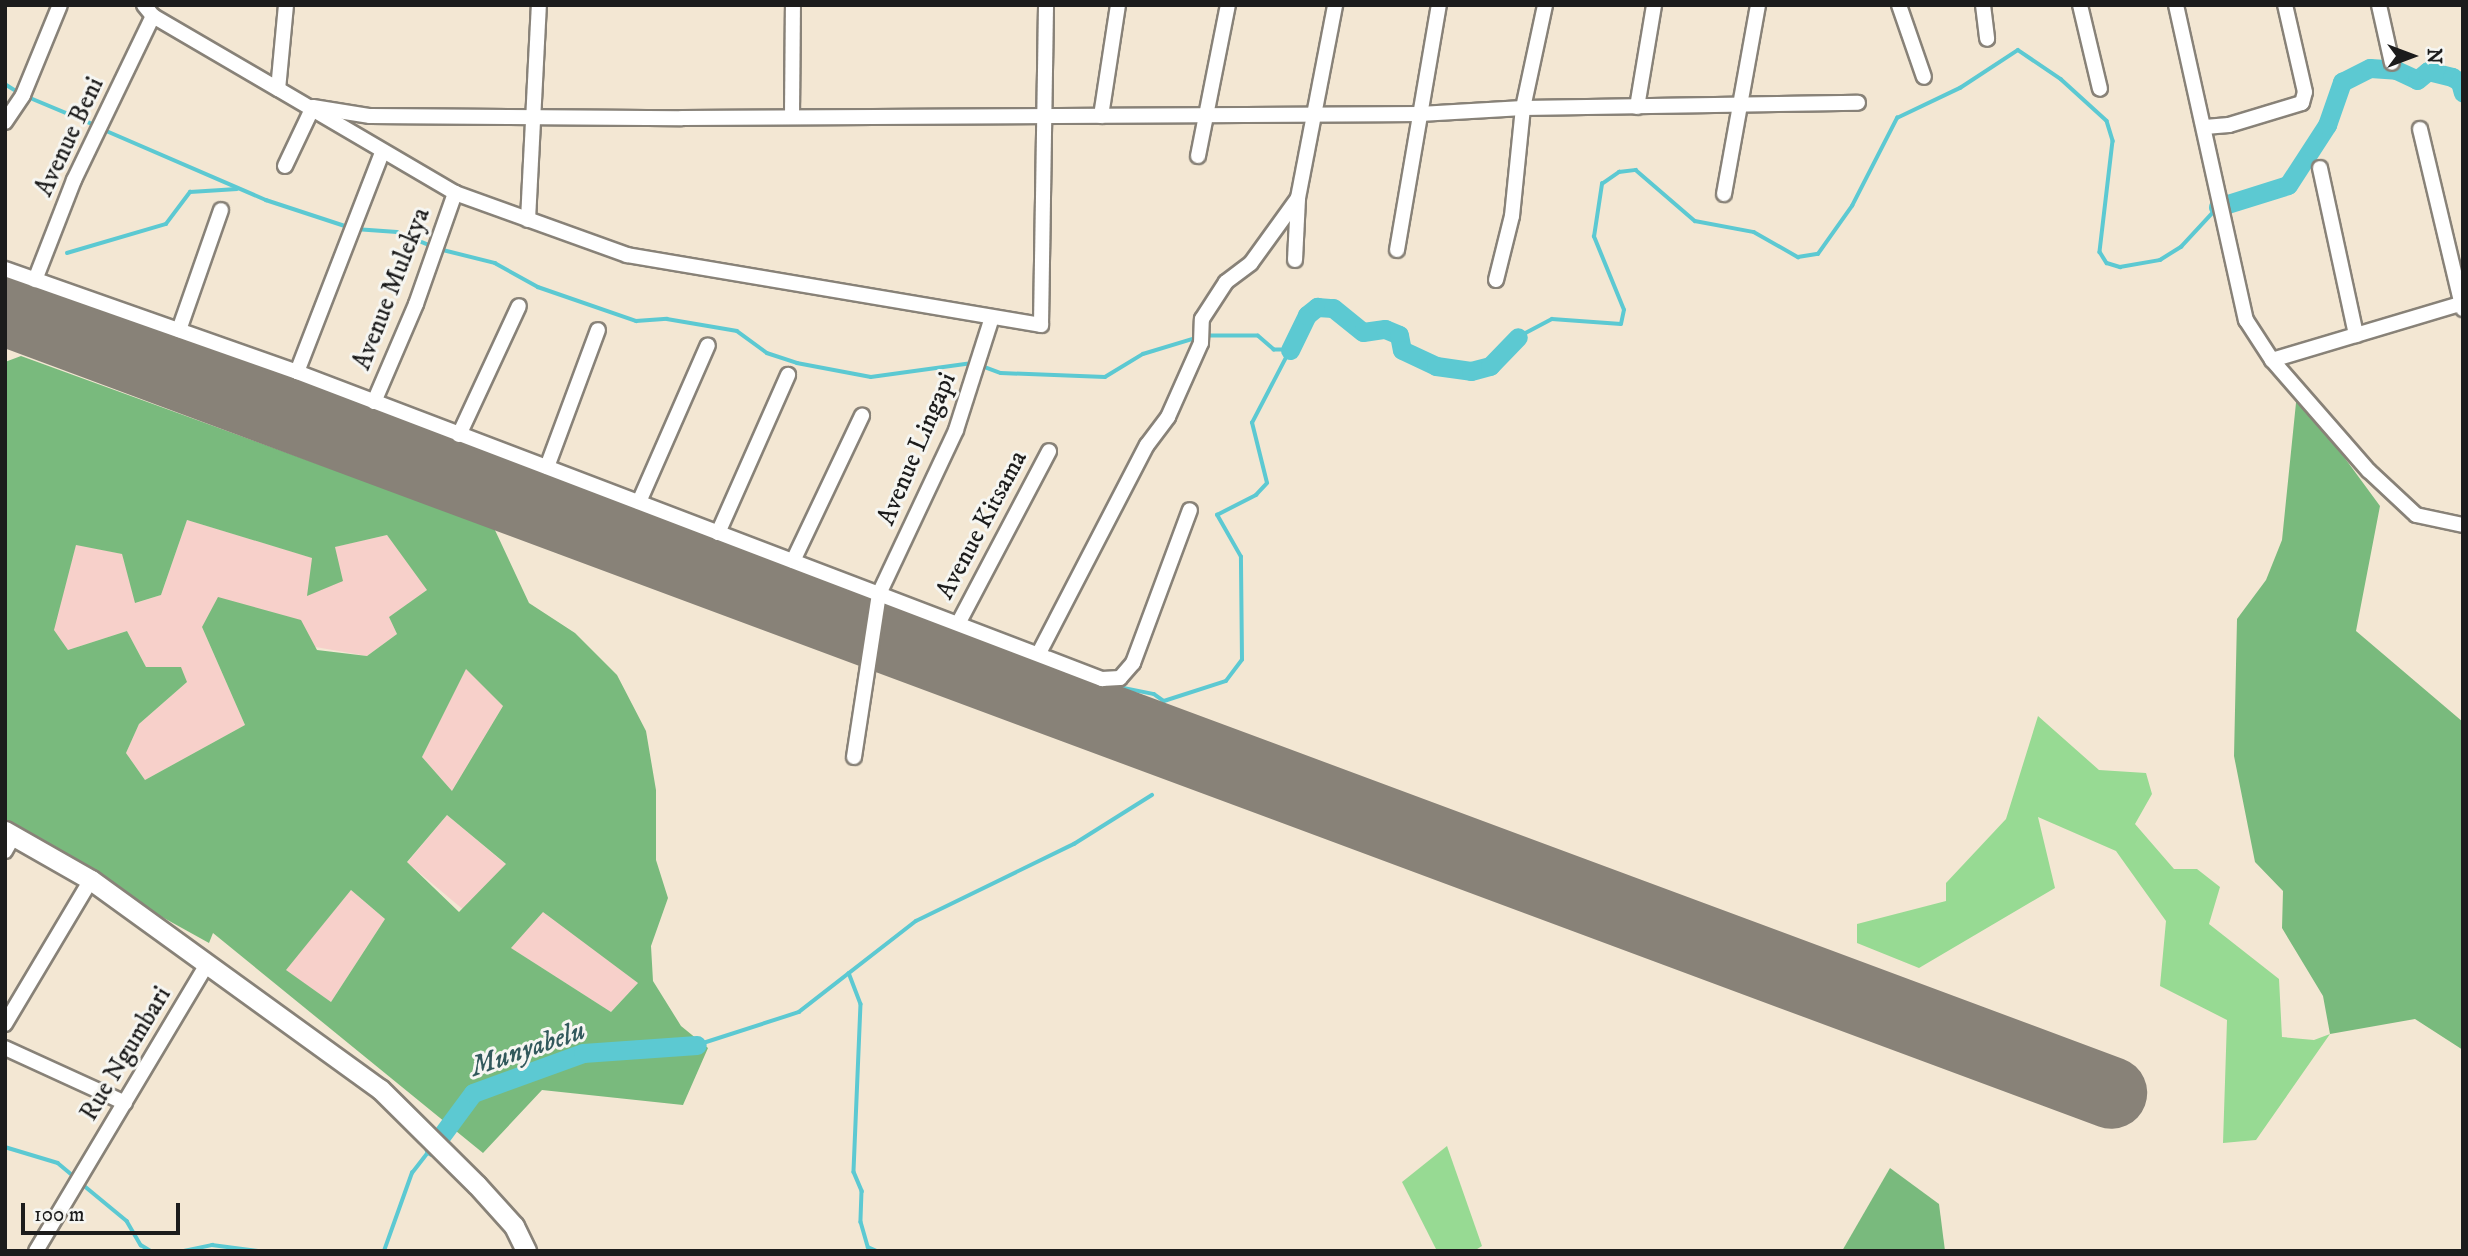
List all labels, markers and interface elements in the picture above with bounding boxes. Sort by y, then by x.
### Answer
north arrow [2377,21,2447,91]
text: N [2422,48,2445,64]
street label: Avenue Beni [29,72,111,202]
street label: Avenue Mulekya [347,203,437,375]
street label: Avenue Lingapi [871,368,963,530]
street label: Avenue Kitsama [930,445,1034,605]
street label: Rue Ngumbari [74,981,178,1127]
water label: Munyabelu [466,1014,590,1084]
scale bar [24,1190,184,1234]
text: 100 m [34,1202,85,1228]

